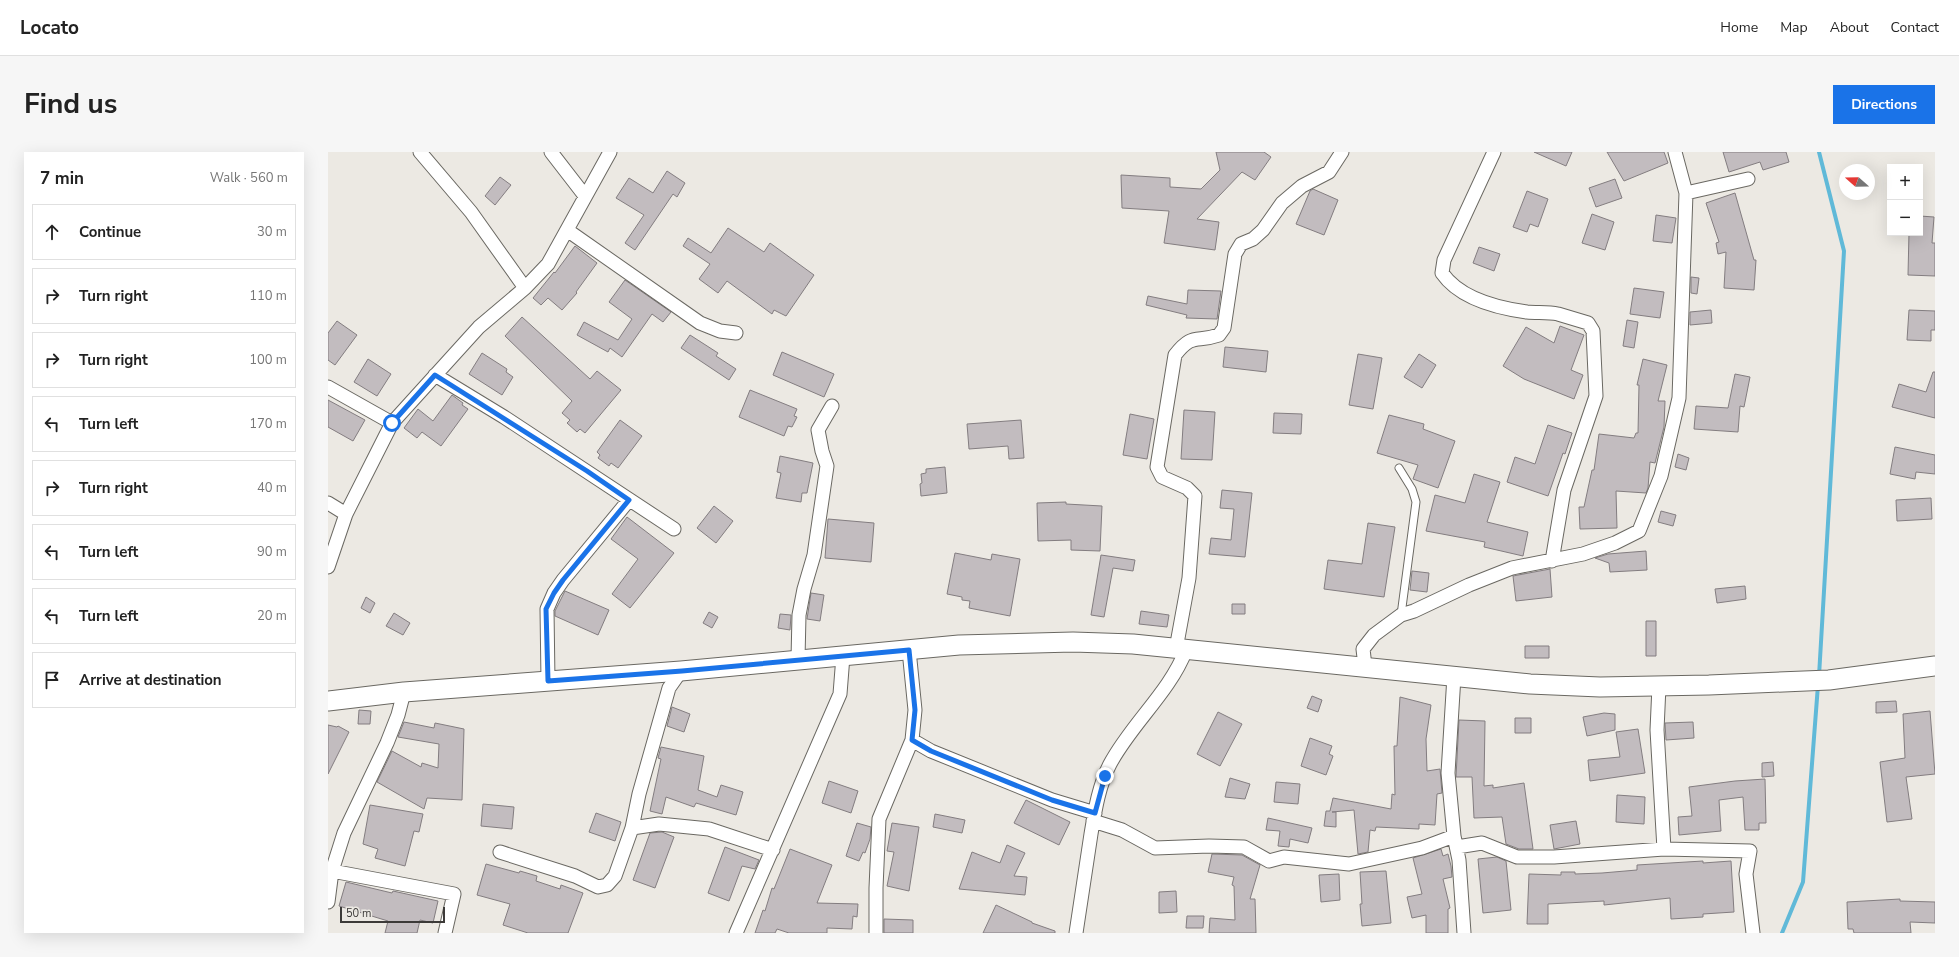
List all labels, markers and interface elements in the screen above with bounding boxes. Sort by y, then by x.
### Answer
text: Locato [20,15,79,41]
text: Home [1720,18,1758,37]
text: Map [1780,18,1808,37]
text: About [1830,18,1869,37]
text: Contact [1891,18,1939,37]
text: Find us [24,85,118,123]
button: Directions [1833,85,1935,124]
north arrow [1839,164,1875,200]
map controls [1887,164,1923,236]
button: + [1887,164,1923,200]
text: 7 min [40,167,84,190]
text: Walk · 560 m [210,169,288,187]
button: − [1887,200,1923,236]
icon: ahead [41,221,63,243]
text: Continue [79,222,141,242]
text: 30 m [257,223,287,241]
icon: right [41,285,63,307]
text: Turn right [79,286,148,306]
text: 110 m [249,287,287,305]
icon: right [41,349,63,371]
text: Turn right [79,350,148,370]
text: 100 m [249,351,287,369]
icon: left [41,413,63,435]
text: Turn left [79,414,138,434]
route start [383,414,401,432]
text: 170 m [249,415,287,433]
icon: right [41,477,63,499]
text: Turn right [79,478,148,498]
text: 40 m [257,479,287,497]
icon: left [41,541,63,563]
text: Turn left [79,542,138,562]
text: 90 m [257,543,287,561]
icon: left [41,605,63,627]
text: Turn left [79,606,138,626]
text: 20 m [257,607,287,625]
icon: arrive [41,669,63,691]
text: Arrive at destination [79,670,222,690]
route end [1096,767,1114,785]
scale bar [340,905,445,924]
text: 50 m [346,906,371,921]

